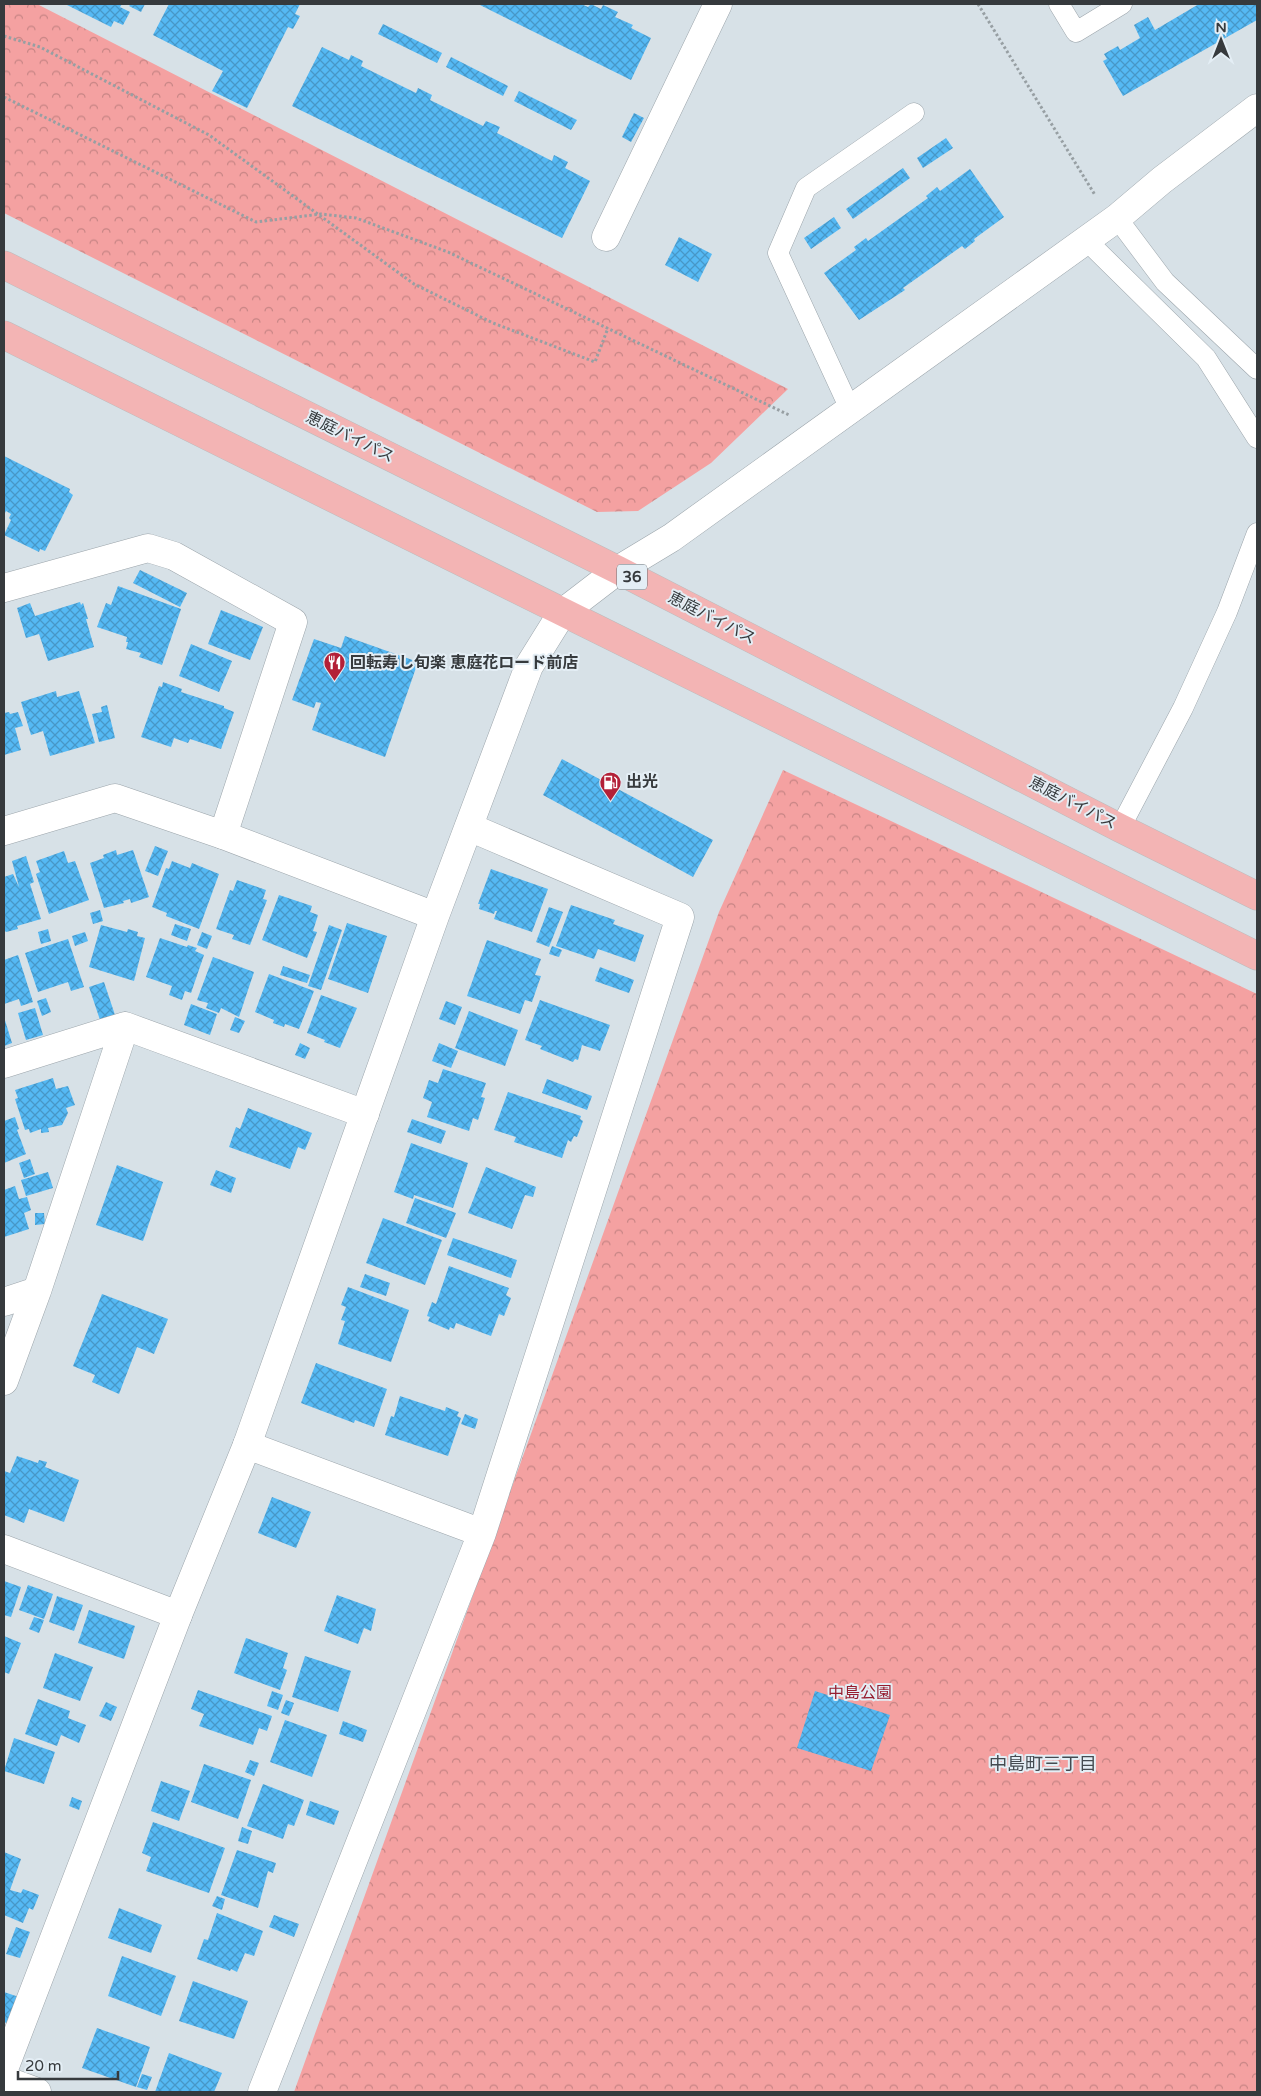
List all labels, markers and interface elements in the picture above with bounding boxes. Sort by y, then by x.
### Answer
north arrow [1196,15,1246,65]
text: N [1215,19,1227,36]
street label: 恵庭バイパス [303,407,397,467]
road number: 36 [617,564,647,590]
street label: 恵庭バイパス [665,587,759,649]
restaurant icon: 回転寿し旬楽 恵庭花ロード前店 [322,651,346,682]
place label: 回転寿し旬楽 恵庭花ロード前店 [350,653,578,673]
fuel station icon: 出光 [598,770,622,801]
place label: 出光 [626,772,658,792]
street label: 恵庭バイパス [1026,772,1120,834]
park label: 中島公園 [828,1683,892,1703]
district label: 中島町三丁目 [989,1753,1097,1775]
scale bar [18,2048,118,2080]
text: 20 m [25,2057,62,2075]

